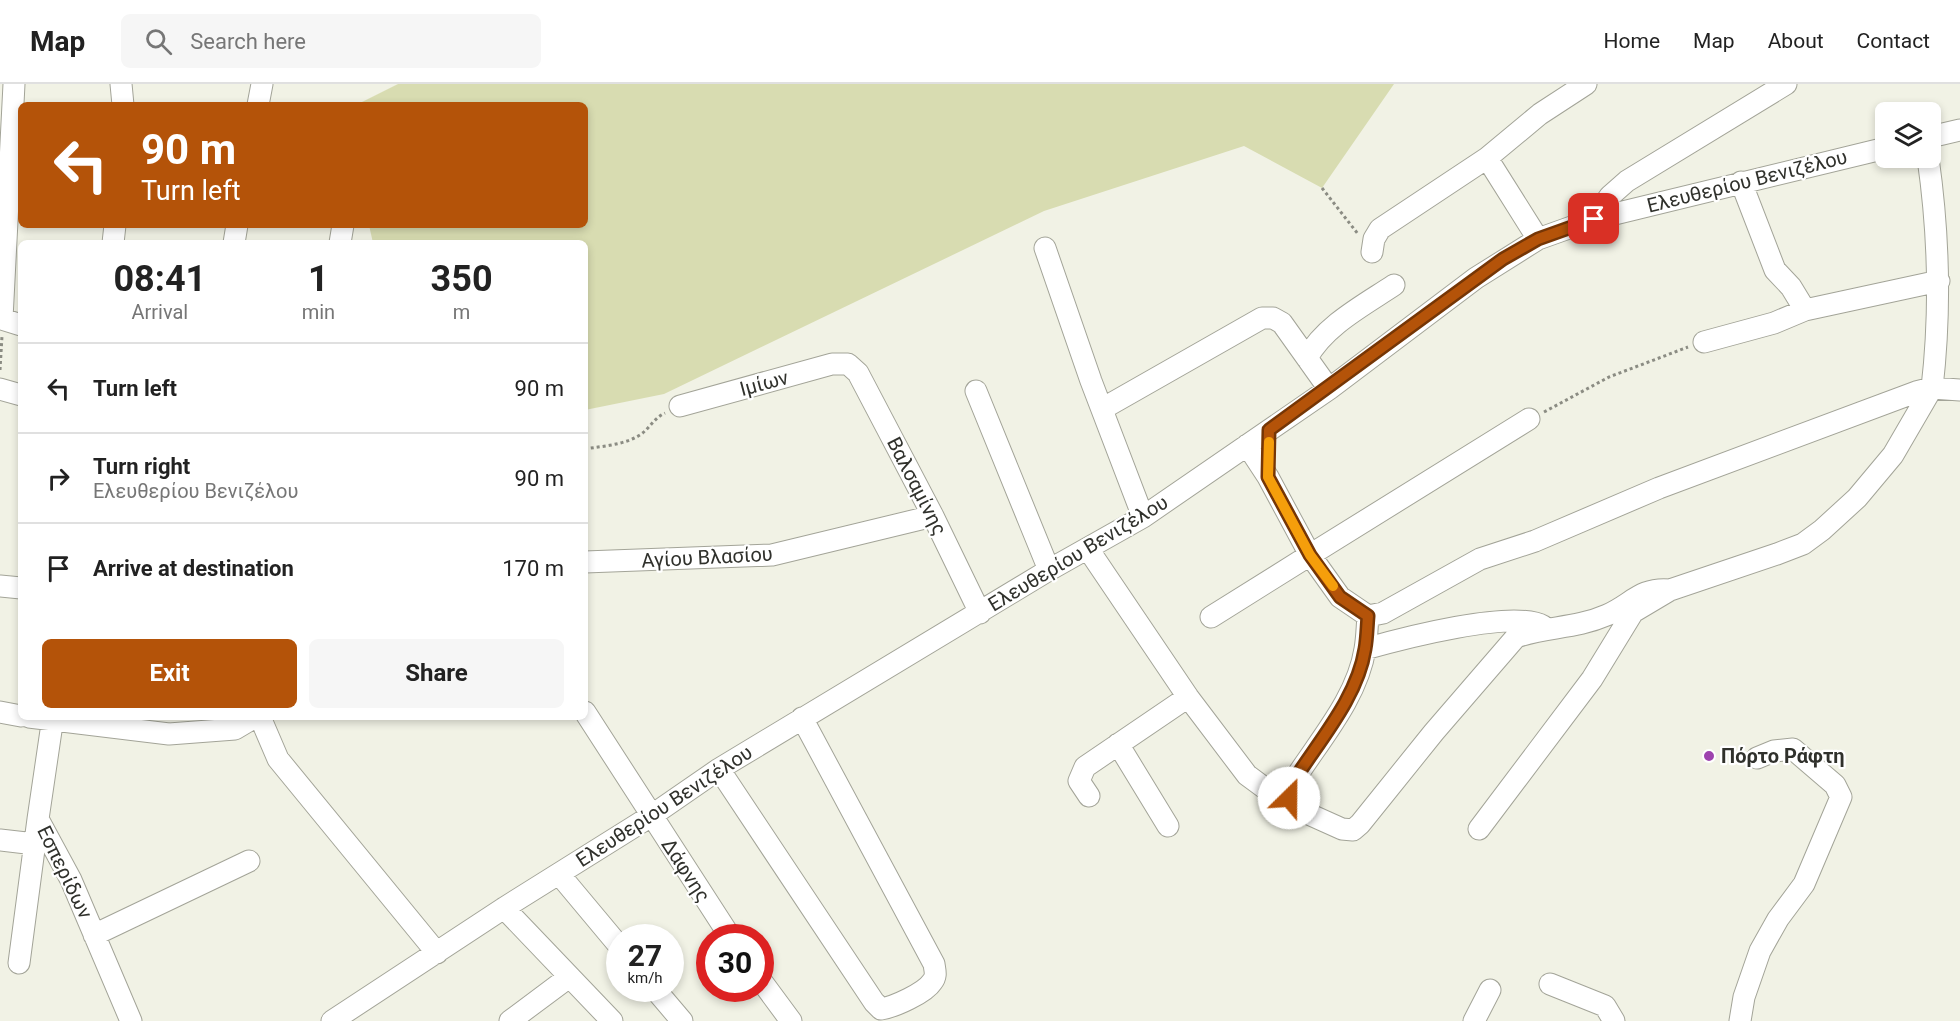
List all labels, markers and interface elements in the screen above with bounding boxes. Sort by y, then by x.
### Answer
search box [121,14,541,68]
text: Map [30,25,85,58]
icon: search [142,25,175,58]
text: Search here [190,29,306,54]
text: Home [1604,29,1660,53]
text: Map [1693,29,1735,53]
text: About [1768,29,1824,53]
text: Contact [1857,29,1930,53]
map controls [1875,102,1941,168]
button: layers [1875,102,1941,168]
text: 90 m [141,125,236,174]
icon: left [42,126,120,204]
street label: Ελευθερίου Βενιζέλου [1644,145,1850,217]
text: Turn left [141,175,241,207]
pin [1568,193,1619,244]
icon: arrive [1577,202,1610,235]
text: 08:41 [113,258,206,300]
text: 1 [308,258,329,300]
text: 350 [431,258,493,300]
text: Arrival [131,300,188,324]
text: min [302,300,335,324]
text: m [453,300,470,324]
street label: Ιμίων [737,365,791,401]
icon: left [42,372,75,405]
text: Turn left [93,376,177,401]
text: 90 m [515,376,564,401]
street label: Βαλσαμίνης [882,433,952,539]
text: Turn right [93,454,190,479]
icon: right [42,462,75,495]
text: 90 m [515,466,564,491]
text: Ελευθερίου Βενιζέλου [93,479,298,503]
street label: Ελευθερίου Βενιζέλου [984,490,1172,616]
street label: Αγίου Βλασίου [641,542,773,572]
icon: arrive [42,552,75,585]
text: Arrive at destination [93,556,294,581]
text: 170 m [502,556,564,581]
button: Exit [42,639,297,708]
button: Share [309,639,564,708]
street label: Ελευθερίου Βενιζέλου [571,740,757,872]
place label: Πόρτο Ράφτη [1721,744,1845,768]
marker: Πόρτο Ράφτη [1702,749,1716,763]
position arrow [1257,766,1321,830]
street label: Εσπερίδων [32,822,98,923]
street label: Δάφνης [657,834,715,906]
speed limit sign: 30 [696,924,774,1002]
text: 27 [628,938,662,973]
text: km/h [627,969,663,987]

